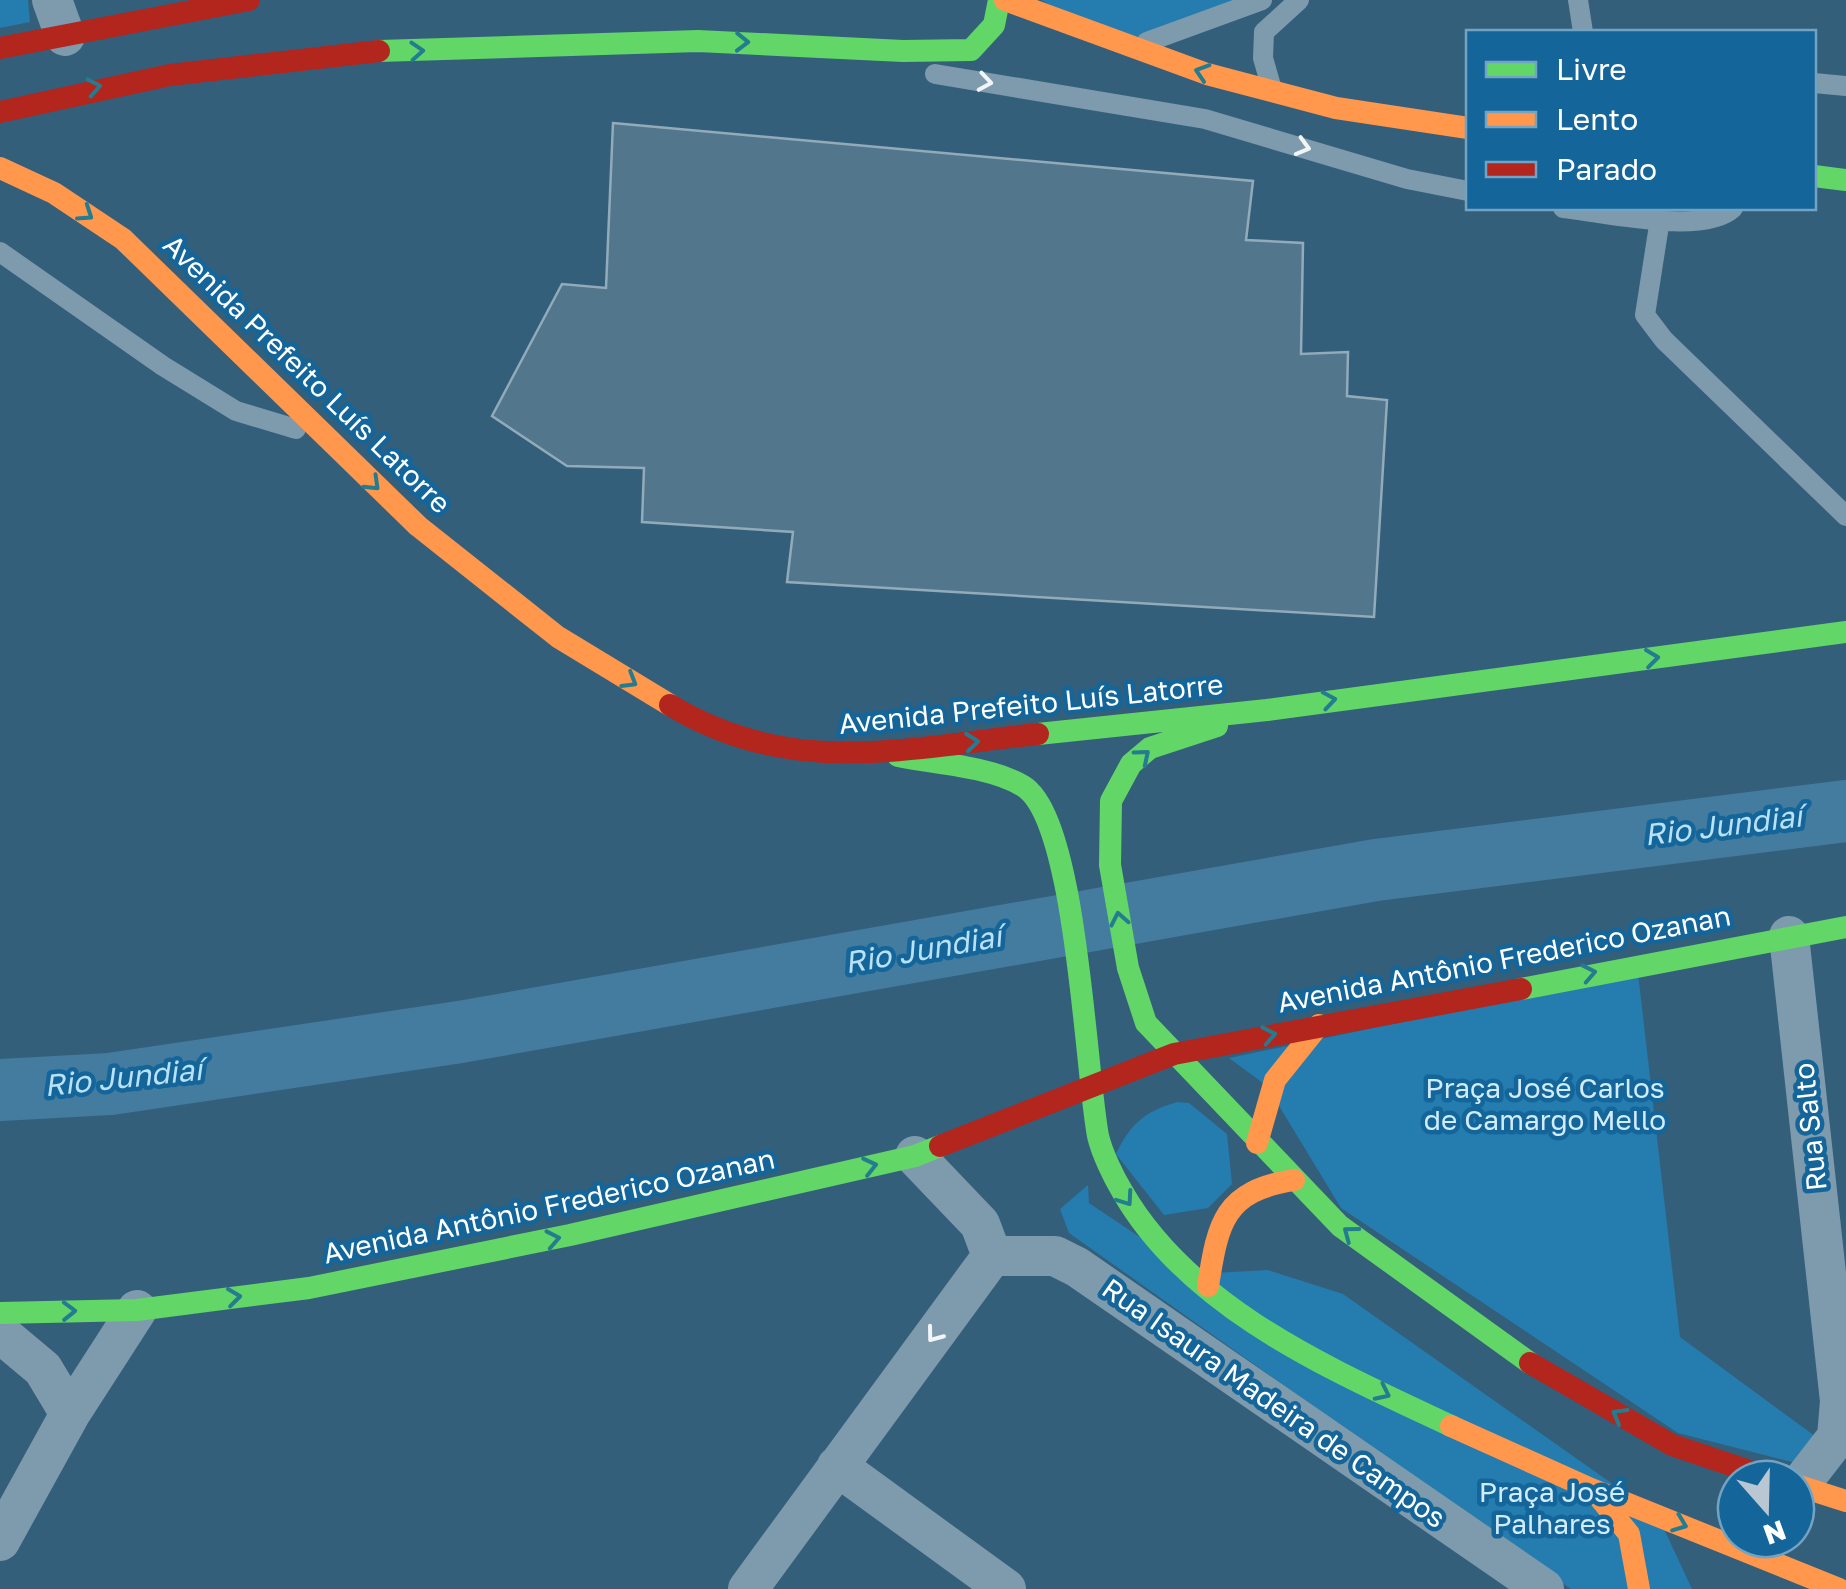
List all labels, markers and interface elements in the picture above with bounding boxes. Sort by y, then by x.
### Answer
legend [1466,30,1816,210]
one-way arrow [734,32,750,53]
one-way arrow [409,40,425,62]
text: Livre [1556,51,1627,87]
one-way arrow [1195,64,1212,84]
one-way arrow [977,71,993,92]
one-way arrow [85,77,102,98]
text: Lento [1556,101,1638,137]
one-way arrow [1294,135,1311,156]
text: Parado [1556,151,1657,187]
one-way arrow [74,202,93,220]
street label: Avenida Prefeito Luís Latorre [157,228,458,520]
one-way arrow [362,472,380,490]
one-way arrow [1643,648,1660,669]
street label: Avenida Prefeito Luís Latorre [837,667,1225,740]
one-way arrow [620,669,638,688]
one-way arrow [1321,691,1338,712]
one-way arrow [964,732,980,753]
one-way arrow [1132,750,1150,768]
water label: Rio Jundiaí [1642,797,1812,853]
street label: Avenida Antônio Frederico Ozanan [1275,898,1733,1019]
one-way arrow [1109,911,1130,928]
water label: Rio Jundiaí [842,916,1012,981]
one-way arrow [1580,964,1597,985]
one-way arrow [1261,1025,1278,1046]
water label: Rio Jundiaí [42,1050,212,1103]
street label: Rua Salto [1786,1061,1833,1193]
park label: Praça José Carlos de Camargo Mello [1424,1071,1666,1136]
street label: Avenida Antônio Frederico Ozanan [320,1141,778,1270]
one-way arrow [861,1157,878,1178]
one-way arrow [1114,1188,1132,1207]
one-way arrow [1343,1228,1361,1245]
one-way arrow [545,1229,562,1250]
street label: Rua Isaura Madeira de Campos [1096,1271,1452,1534]
one-way arrow [226,1287,242,1308]
one-way arrow [62,1300,77,1322]
one-way arrow [928,1324,946,1342]
one-way arrow [1372,1380,1390,1400]
one-way arrow [1612,1407,1630,1427]
north arrow [1716,1459,1816,1559]
park label: Praça José Palhares [1479,1475,1625,1540]
one-way arrow [1670,1513,1687,1533]
text: N [1759,1514,1790,1552]

